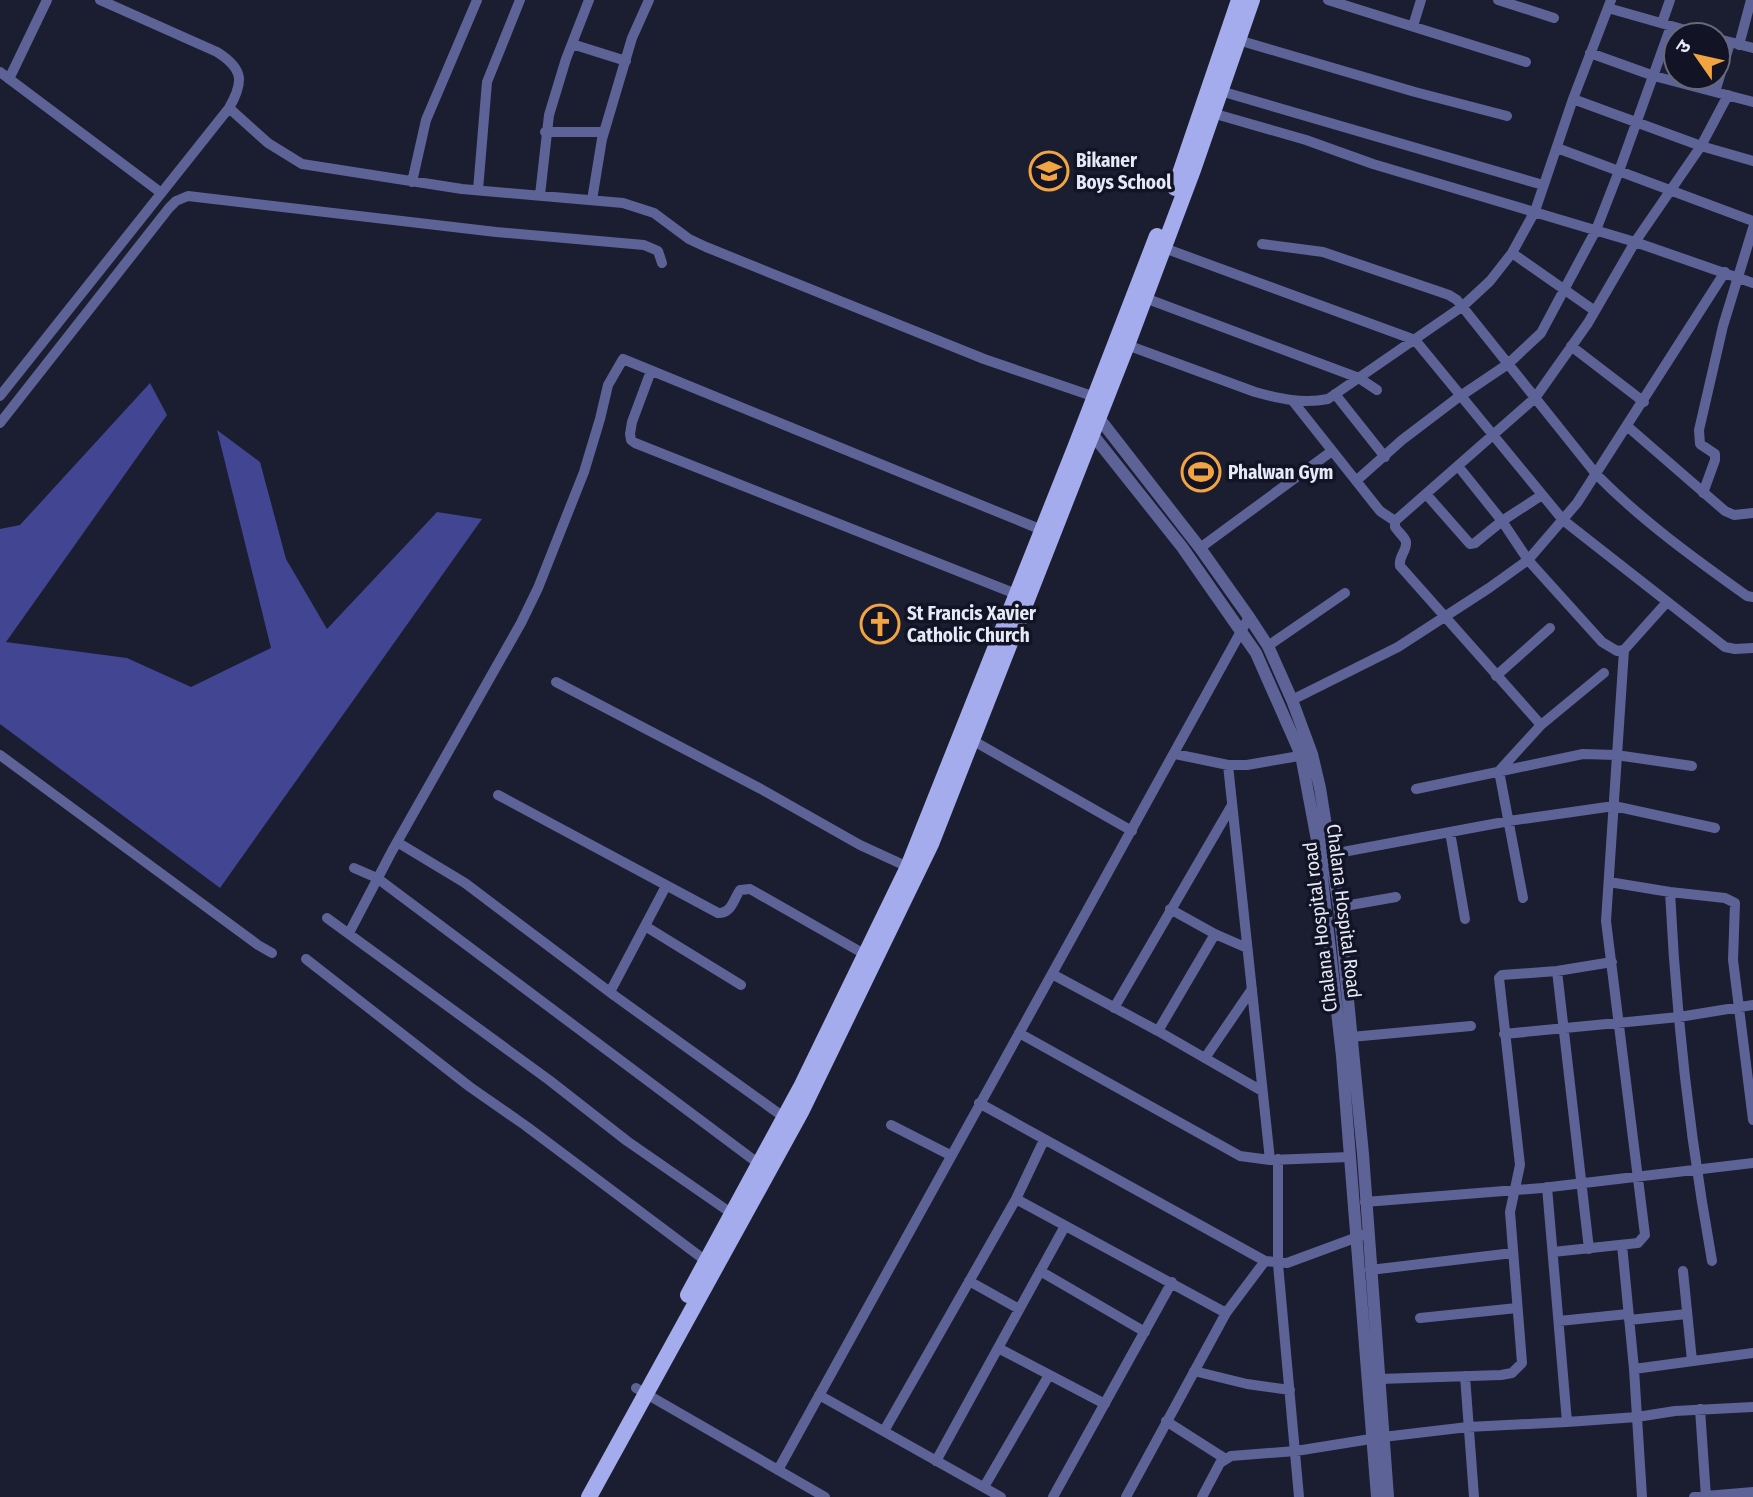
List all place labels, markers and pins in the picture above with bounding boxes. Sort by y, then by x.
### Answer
place label: Bikaner Boys School [1076,149,1172,194]
school or university icon: Bikaner Boys School [1028,150,1070,192]
sports icon: Phalwan Gym [1180,451,1222,493]
place label: Phalwan Gym [1228,461,1333,484]
place label: St Francis Xavier Catholic Church [907,602,1037,647]
church icon: St Francis Xavier Catholic Church [859,603,901,645]

